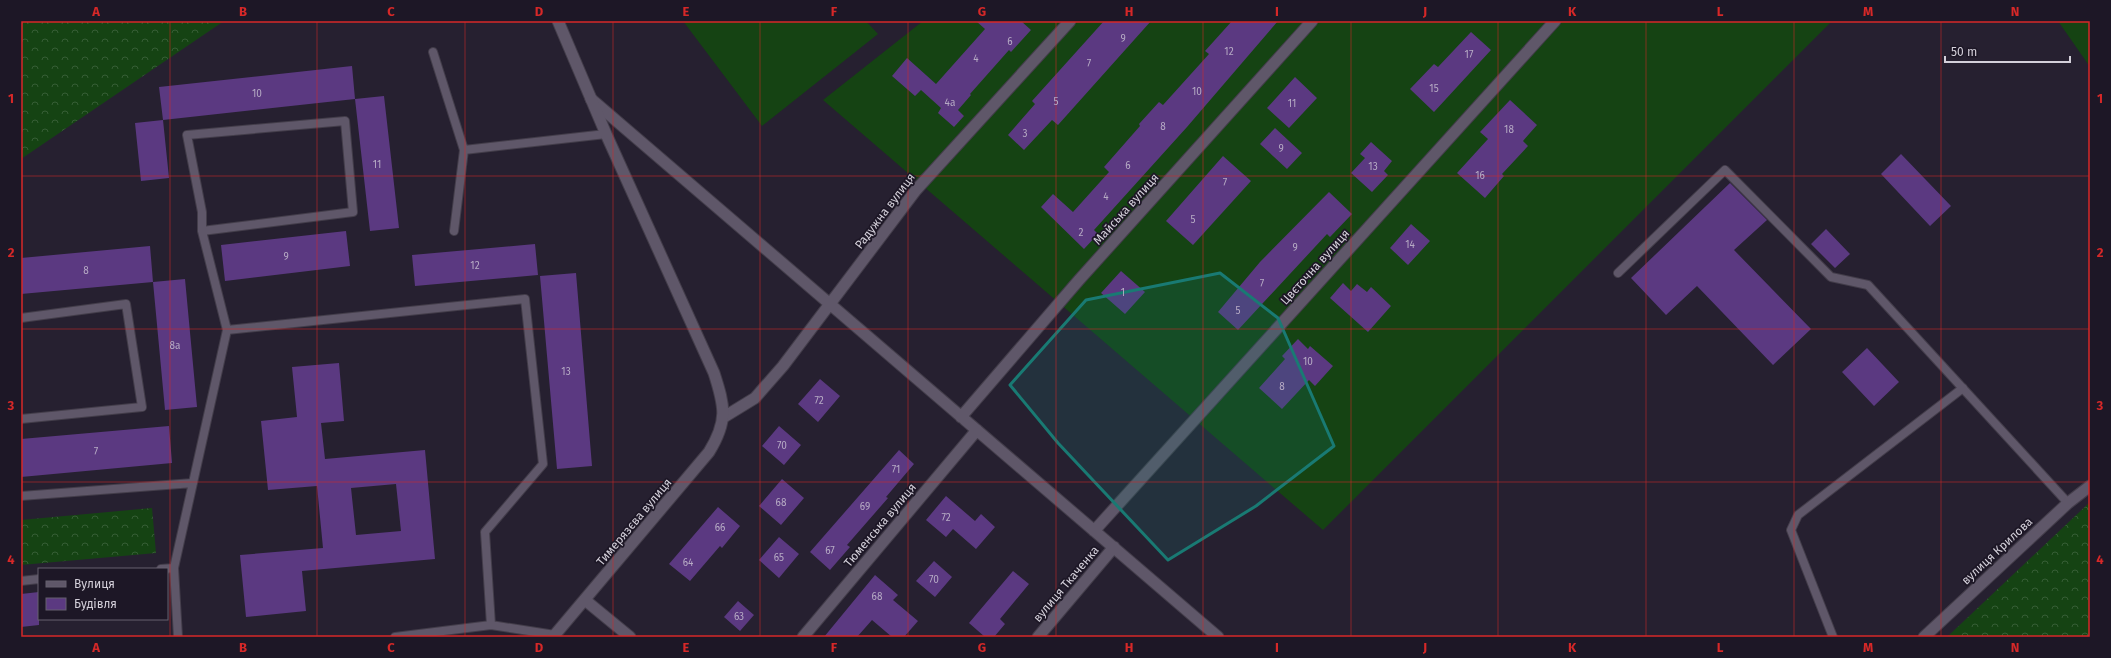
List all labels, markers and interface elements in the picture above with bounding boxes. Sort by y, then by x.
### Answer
text: A [91,4,100,19]
text: B [239,4,247,19]
text: C [387,4,395,19]
text: D [535,4,544,19]
text: E [683,4,690,19]
text: F [831,4,838,19]
text: G [978,4,986,19]
text: H [1125,4,1133,19]
text: I [1275,4,1279,19]
text: J [1422,4,1427,19]
text: K [1568,4,1577,19]
text: L [1717,4,1724,19]
text: M [1863,4,1873,19]
text: N [2011,4,2019,19]
house number: 9 [1120,33,1126,45]
house number: 6 [1007,36,1013,48]
scale bar [1945,38,2070,64]
text: 50 m [1951,45,1977,59]
house number: 12 [1224,46,1234,58]
house number: 17 [1465,49,1474,61]
house number: 4 [973,53,979,65]
house number: 7 [1087,58,1092,70]
house number: 15 [1429,83,1439,95]
house number: 10 [1192,86,1202,98]
house number: 10 [252,88,262,100]
text: 1 [8,91,14,106]
text: 1 [2097,91,2103,106]
house number: 5 [1053,96,1059,108]
house number: 4а [945,97,955,109]
house number: 11 [1288,98,1296,110]
house number: 8 [1160,121,1166,133]
house number: 18 [1504,124,1514,136]
house number: 3 [1023,128,1028,140]
house number: 9 [1278,143,1284,155]
house number: 11 [373,159,381,171]
house number: 6 [1125,160,1131,172]
house number: 13 [1368,161,1378,173]
street label: Радужна вулиця [852,170,918,252]
house number: 16 [1475,170,1485,182]
street label: Майська вулиця [1090,171,1162,247]
house number: 7 [1223,177,1228,189]
house number: 4 [1103,191,1109,203]
house number: 5 [1190,214,1196,226]
house number: 2 [1079,227,1084,239]
street label: Цвєточна вулиця [1278,227,1352,307]
house number: 14 [1405,239,1416,251]
house number: 9 [1292,242,1298,254]
text: 2 [8,245,15,260]
text: 2 [2097,245,2104,260]
house number: 9 [283,251,289,263]
house number: 12 [470,260,480,272]
house number: 8 [83,265,89,277]
house number: 7 [1260,278,1265,290]
house number: 1 [1121,287,1125,299]
house number: 5 [1235,305,1241,317]
house number: 8а [170,340,180,352]
house number: 10 [1303,356,1313,368]
house number: 13 [561,366,571,378]
house number: 8 [1279,381,1285,393]
house number: 72 [814,395,824,407]
text: 3 [7,398,15,413]
text: 3 [2096,398,2104,413]
house number: 70 [777,440,787,452]
house number: 7 [94,446,99,458]
house number: 71 [892,464,900,476]
street label: Тимерязєва вулиця [593,476,675,568]
street label: Тюменська вулиця [841,480,919,570]
house number: 68 [776,497,787,509]
house number: 69 [860,501,870,513]
house number: 72 [941,512,951,524]
street label: вулиця Крилова [1959,515,2035,587]
house number: 66 [715,522,725,534]
street label: вулиця Ткаченка [1030,543,1102,625]
house number: 67 [825,545,835,557]
text: 4 [7,552,15,567]
house number: 65 [774,552,784,564]
text: 4 [2096,552,2104,567]
house number: 64 [683,557,694,569]
legend [38,568,168,620]
house number: 70 [929,574,939,586]
text: Вулиця [74,577,115,591]
house number: 68 [872,591,883,603]
text: Будівля [74,597,117,611]
house number: 63 [734,611,744,623]
text: A [91,640,100,655]
text: B [239,640,247,655]
text: C [387,640,395,655]
text: D [535,640,544,655]
text: E [683,640,690,655]
text: F [831,640,838,655]
text: G [978,640,986,655]
text: H [1125,640,1133,655]
text: I [1275,640,1279,655]
text: J [1422,640,1427,655]
text: K [1568,640,1577,655]
text: L [1717,640,1724,655]
text: M [1863,640,1873,655]
text: N [2011,640,2019,655]

